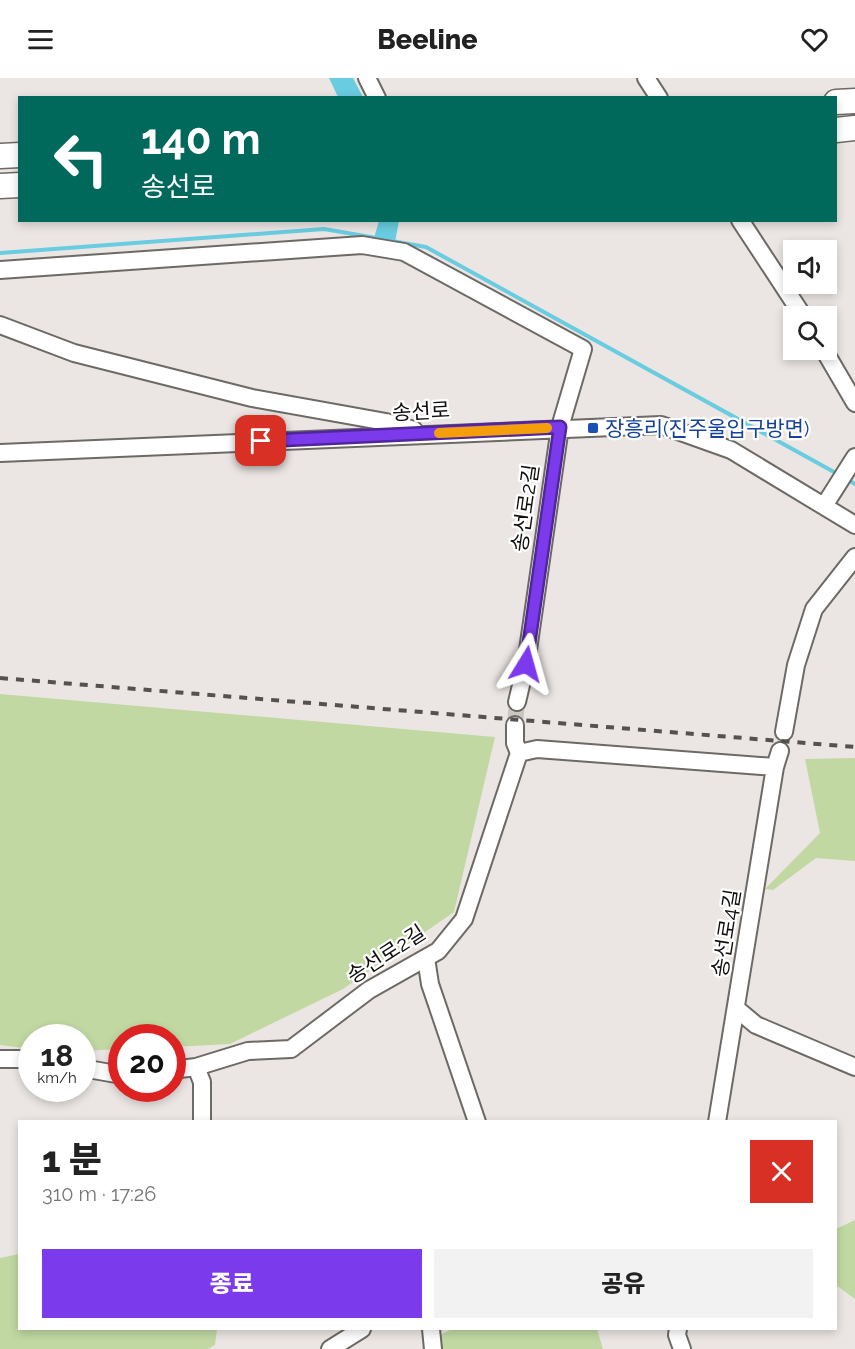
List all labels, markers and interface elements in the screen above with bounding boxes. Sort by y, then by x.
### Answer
icon: menu [24,23,57,56]
icon: heart [798,23,831,56]
text: Beeline [377,24,478,55]
text: 140 m [141,115,261,164]
icon: left [42,120,120,198]
text: 송선로 [141,171,216,202]
map controls [783,240,837,360]
button: sound [783,240,837,294]
button: search [783,306,837,360]
street label: 송선로 [391,397,451,425]
pin [235,415,286,466]
place label: 장흥리(진주울입구방면) [605,416,809,441]
marker: 장흥리(진주울입구방면) [586,421,600,435]
icon: arrive [244,424,277,457]
street label: 송선로2길 [506,463,544,553]
position arrow [494,632,558,696]
street label: 송선로4길 [707,887,745,979]
street label: 송선로2길 [342,919,430,989]
speed limit sign: 20 [108,1024,186,1102]
text: 18 [41,1038,73,1073]
text: km/h [37,1069,77,1087]
text: 1 분 [42,1138,102,1180]
button: close [750,1140,813,1203]
text: 310 m · 17:26 [42,1182,156,1206]
button: 종료 [42,1249,422,1318]
button: 공유 [434,1249,813,1318]

